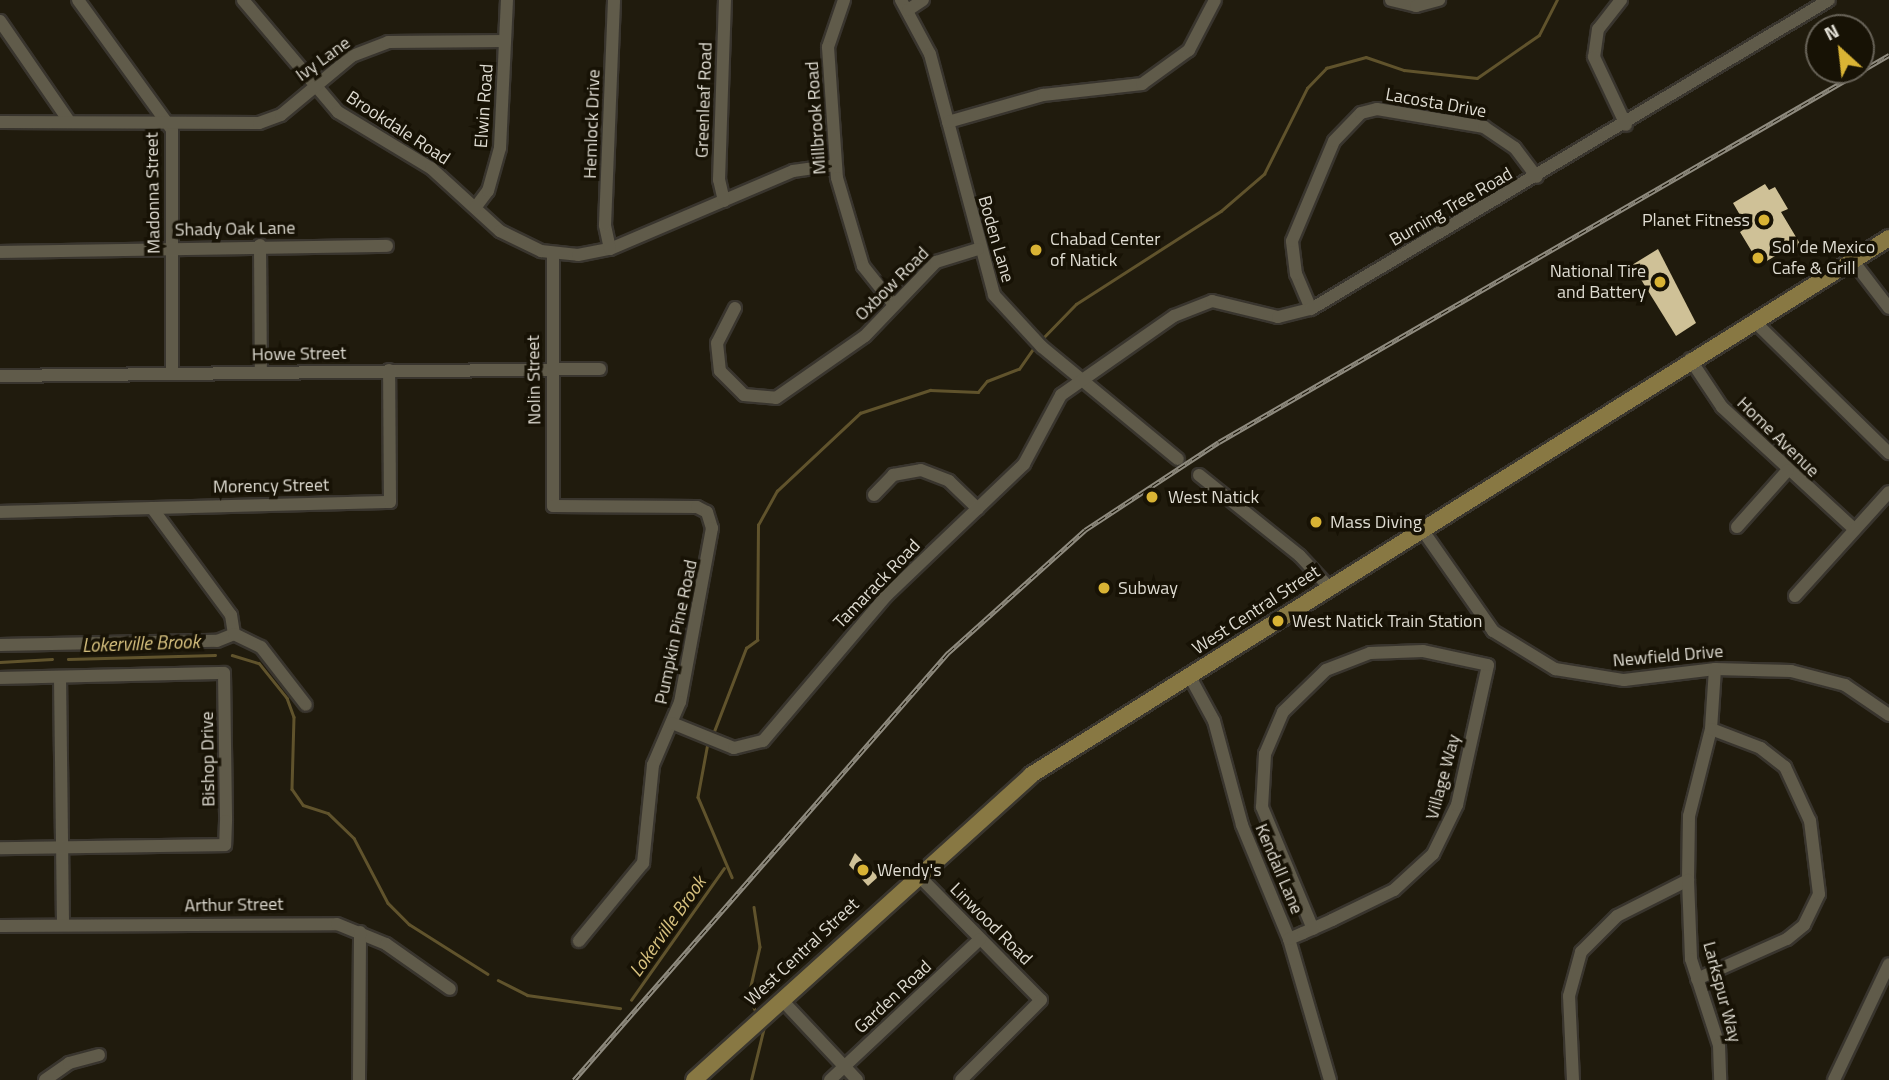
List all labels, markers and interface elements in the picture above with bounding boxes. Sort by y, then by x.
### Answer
north arrow [1805,14,1875,84]
text: N [1819,16,1844,48]
street label: Ivy Lane [292,32,354,86]
street label: Greenleaf Road [691,42,717,158]
street label: Millbrook Road [801,61,831,175]
street label: Elwin Road [470,63,498,149]
street label: Hemlock Drive [579,69,605,179]
street label: Lacosta Drive [1384,84,1488,122]
street label: Brookdale Road [342,86,454,170]
street label: Madonna Street [141,132,165,254]
street label: Burning Tree Road [1386,163,1516,251]
street label: Boden Lane [973,193,1019,285]
place label: Planet Fitness [1642,209,1750,231]
marker: Planet Fitness [1756,212,1772,228]
street label: Shady Oak Lane [175,217,295,241]
place label: Chabad Center of Natick [1050,229,1160,272]
place label: Sol de Mexico Cafe & Grill [1772,237,1875,280]
marker: Chabad Center of Natick [1028,242,1044,258]
street label: Oxbow Road [851,243,933,325]
marker: Sol de Mexico Cafe & Grill [1750,250,1766,266]
place label: National Tire and Battery [1550,261,1646,304]
marker: National Tire and Battery [1652,274,1668,290]
street label: Nolin Street [522,335,546,425]
street label: Howe Street [252,342,346,366]
street label: Home Avenue [1732,392,1824,482]
street label: Morency Street [213,474,329,498]
place label: West Natick [1168,486,1259,508]
marker: West Natick [1142,487,1162,507]
place label: Mass Diving [1330,511,1422,533]
marker: Mass Diving [1308,514,1324,530]
street label: Tamarack Road [829,535,925,633]
street label: Pumpkin Pine Road [650,558,702,706]
street label: West Central Street [1188,561,1324,659]
place label: Subway [1118,577,1178,599]
marker: Subway [1096,580,1112,596]
place label: West Natick Train Station [1292,610,1482,632]
marker: West Natick Train Station [1270,613,1286,629]
water label: Lokerville Brook [82,630,200,656]
street label: Newfield Drive [1612,640,1724,672]
street label: Bishop Drive [196,711,220,807]
street label: Village Way [1421,732,1465,822]
street label: Kendall Lane [1250,821,1308,917]
place label: Wendy's [877,859,942,881]
marker: Wendy's [855,862,871,878]
water label: Lokerville Brook [624,871,710,981]
street label: Linwood Road [945,878,1037,970]
street label: Arthur Street [184,893,284,917]
street label: West Central Street [741,894,863,1010]
street label: Larkspur Way [1698,939,1746,1045]
street label: Garden Road [850,956,936,1038]

